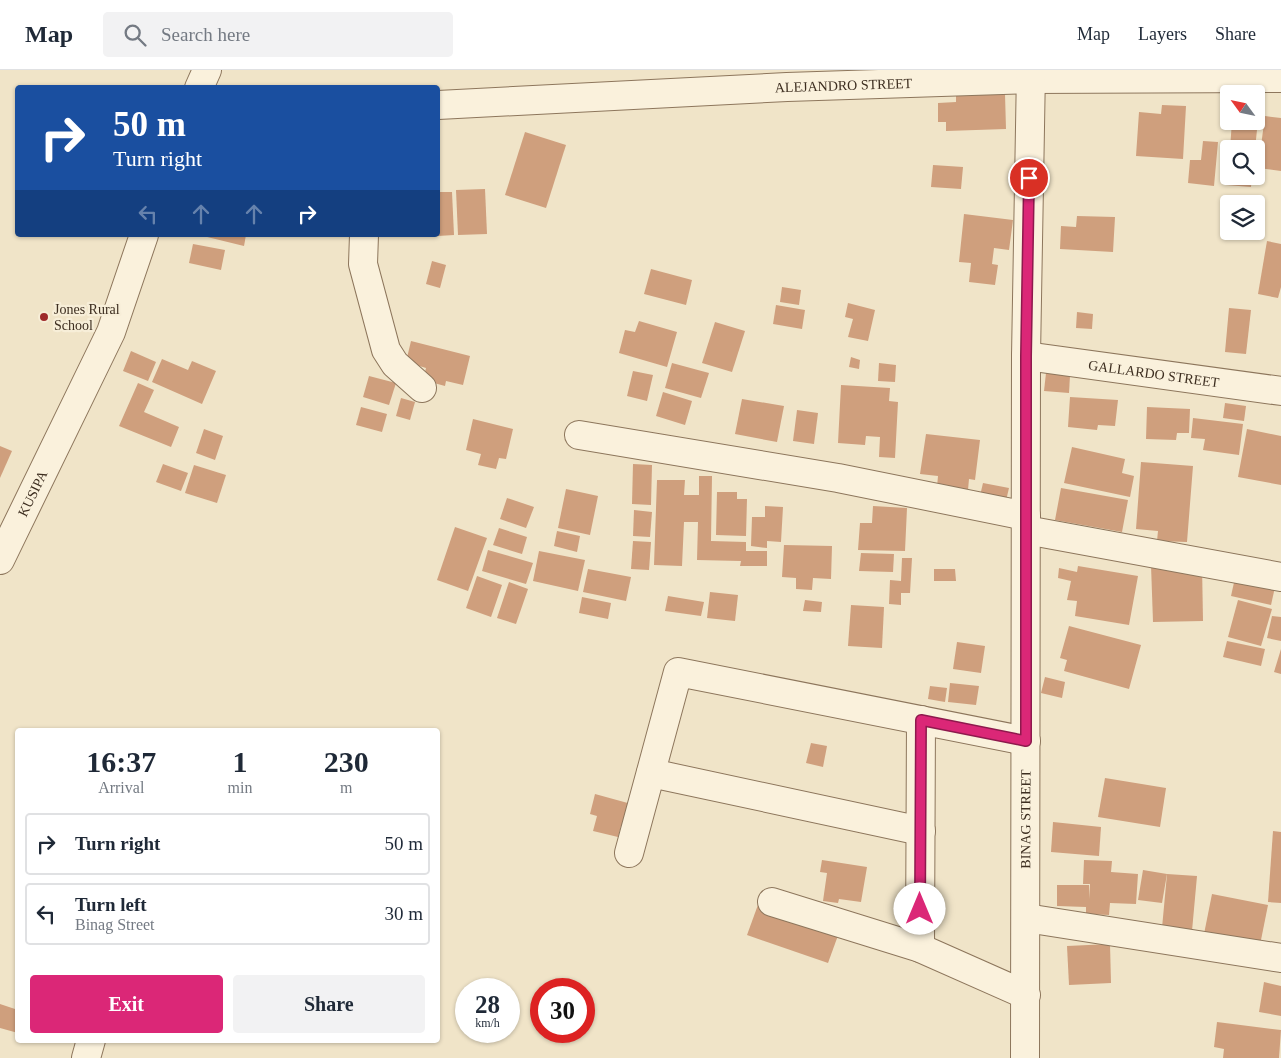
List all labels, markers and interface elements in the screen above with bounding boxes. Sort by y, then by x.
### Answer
search box [103,12,453,57]
text: Map [25,21,73,47]
icon: search [121,21,149,49]
text: Search here [161,24,250,45]
text: Map [1077,24,1110,44]
text: Layers [1138,24,1187,44]
text: Share [1215,24,1256,44]
street label: ALEJANDRO STREET [774,75,913,95]
north arrow [1220,85,1265,130]
map controls [1220,85,1265,240]
icon: right [30,105,95,170]
text: 50 m [113,105,186,144]
button: search [1220,140,1265,185]
text: Turn right [113,146,202,171]
pin [1008,157,1050,199]
icon: arrive [1015,164,1043,192]
button: layers [1220,195,1265,240]
icon: left [134,200,162,228]
icon: ahead [187,200,215,228]
icon: ahead [240,200,268,228]
icon: right [293,200,321,228]
place label: Jones Rural School [54,302,120,333]
marker: Jones Rural School [38,311,50,323]
street label: GALLARDO STREET [1087,357,1221,390]
street label: KUSIPA [15,467,50,519]
text: 16:37 [86,745,156,778]
text: 1 [232,745,247,778]
text: 230 [324,745,369,778]
street label: BINAG STREET [1018,769,1033,869]
text: Arrival [98,779,144,796]
text: min [228,779,252,796]
text: m [340,779,352,796]
icon: right [32,830,60,858]
text: Turn right [75,833,160,854]
text: 50 m [384,833,423,854]
position arrow [893,882,945,934]
text: Turn left [75,894,147,915]
icon: left [32,900,60,928]
text: 30 m [384,903,423,924]
text: Binag Street [75,916,155,933]
button: Exit [30,975,223,1033]
button: Share [233,975,425,1033]
speed limit sign: 30 [530,978,595,1043]
text: 28 [475,991,500,1018]
text: km/h [475,1016,500,1030]

